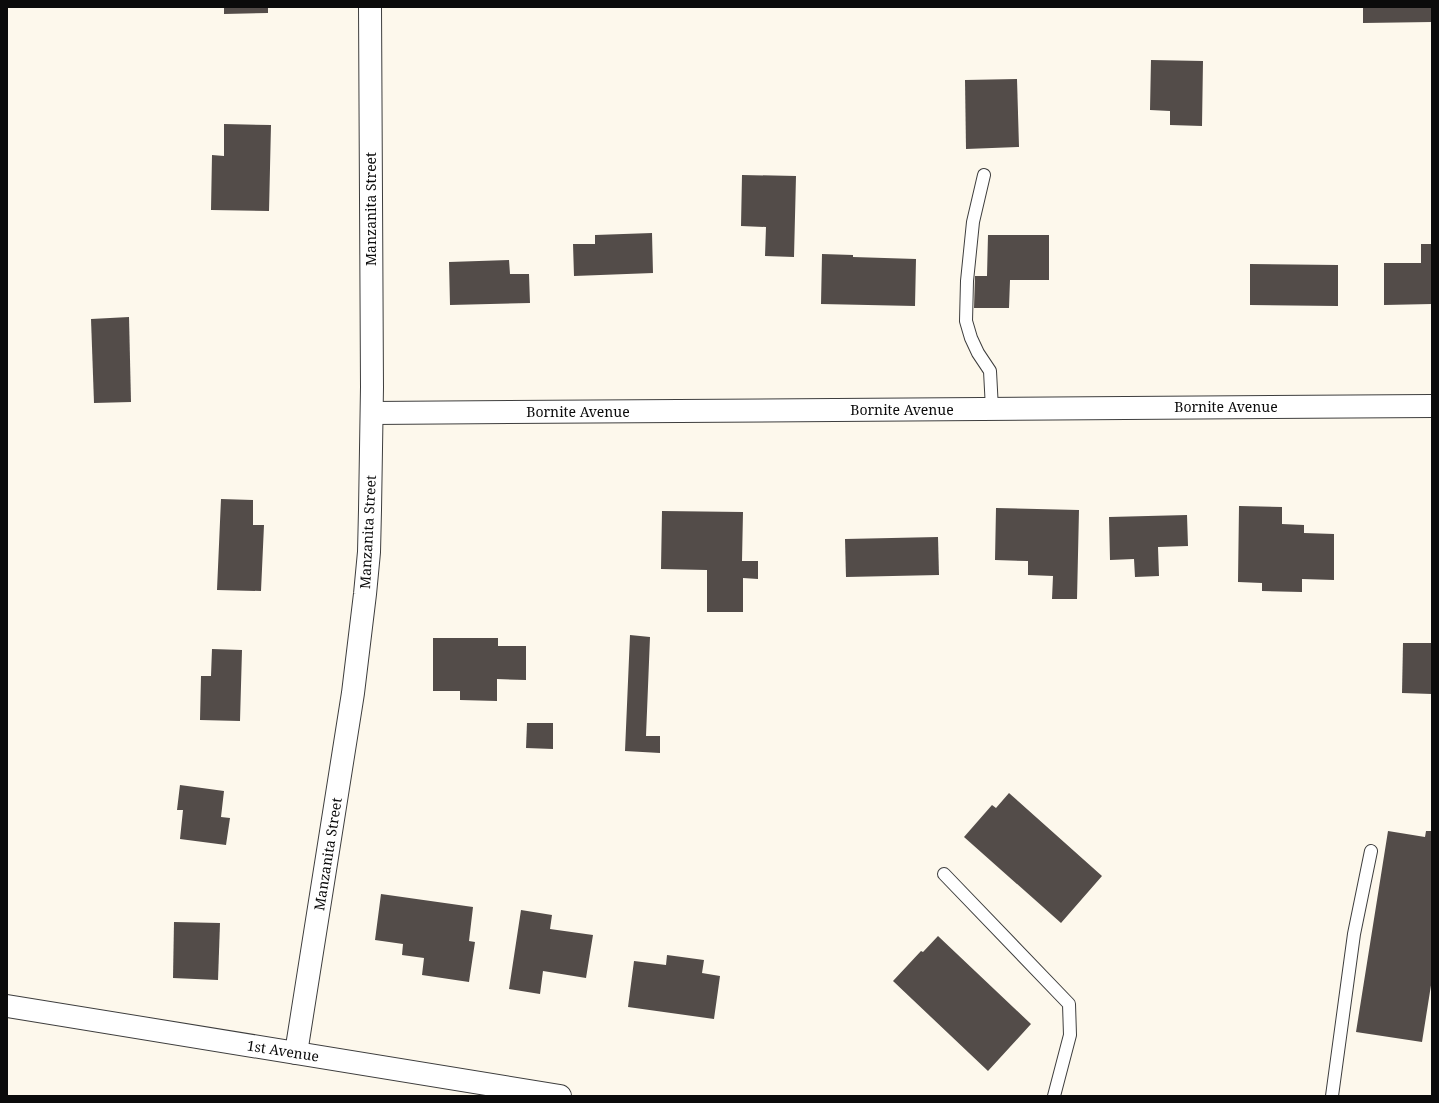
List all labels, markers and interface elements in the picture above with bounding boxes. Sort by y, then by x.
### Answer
street label: Manzanita Street [361,152,380,266]
street label: Bornite Avenue [1174,397,1278,416]
street label: Bornite Avenue [850,400,954,419]
street label: Bornite Avenue [526,402,630,421]
street label: Manzanita Street [355,474,380,589]
street label: Manzanita Street [309,796,346,912]
street label: 1st Avenue [246,1035,320,1066]

